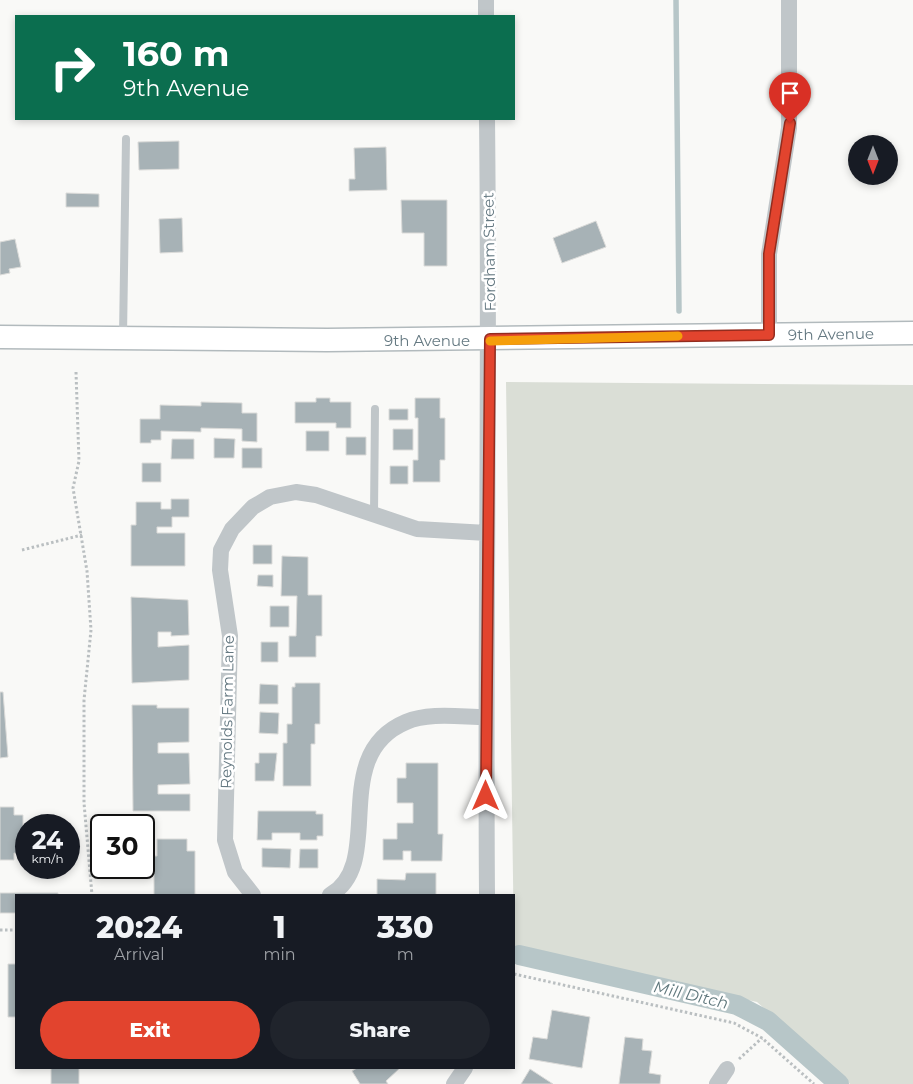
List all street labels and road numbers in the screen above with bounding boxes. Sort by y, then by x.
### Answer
street label: Fordham Street [478,192,500,312]
street label: 9th Avenue [788,324,874,344]
street label: 9th Avenue [384,331,470,350]
street label: Reynolds Farm Lane [216,635,238,789]

